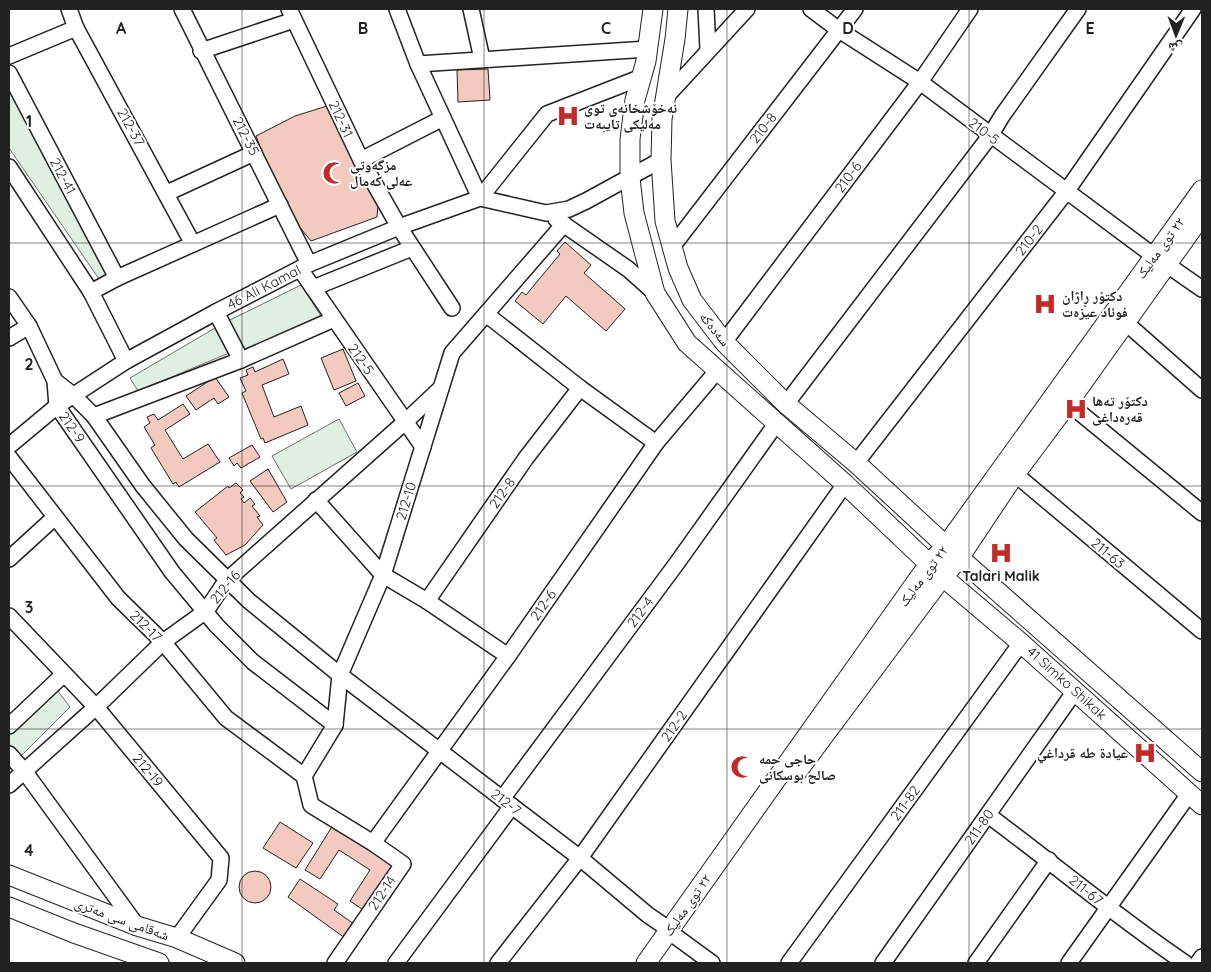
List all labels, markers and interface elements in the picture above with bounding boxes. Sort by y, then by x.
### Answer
north arrow [1151,10,1201,60]
text: A [116,18,127,38]
text: B [358,18,368,38]
text: C [601,18,611,38]
text: D [842,18,854,38]
text: E [1085,18,1095,38]
text: ش [1168,39,1183,57]
street label: 212-31 [325,98,357,140]
place label: نەخۆشخانەی توی مەلیكی تایبەت [584,99,677,133]
hospital icon: نەخۆشخانەی توی مەلیكی تایبەت [555,103,581,129]
street label: 212-37 [113,105,149,149]
street label: 210-8 [745,109,781,147]
text: 1 [26,111,32,131]
street label: 210-5 [965,113,1003,149]
street label: 212-35 [229,114,263,158]
street label: 212-41 [46,155,80,197]
place label: مزگەوتی عەلی کەمال [350,156,412,190]
street label: 210-6 [831,158,866,196]
mosque icon: مزگەوتی عەلی کەمال [321,160,347,186]
street label: ٢٢ توی مەلیک [1132,214,1188,282]
street label: 210-2 [1011,221,1047,259]
street label: 46 Ali Kamal [224,261,304,313]
place label: دکتۆر ڕاژان فوئاد عیزەت [1062,287,1128,321]
hospital icon: دکتۆر ڕاژان فوئاد عیزەت [1032,291,1058,317]
street label: سەدەکە [696,308,734,350]
street label: 212-5 [344,340,378,378]
text: 2 [24,354,34,374]
place label: دکتۆر تەها قەرەداغی [1092,392,1148,426]
hospital icon: دکتۆر تەها قەرەداغی [1063,396,1089,422]
street label: 212-9 [55,408,89,446]
street label: 212-8 [485,474,519,512]
street label: 212-10 [392,480,420,522]
street label: 211-63 [1087,534,1129,572]
hospital icon: Talari Malik [988,540,1014,566]
street label: ٢٢ توی مەلیک [894,542,952,610]
street label: 212-16 [206,566,244,607]
place label: Talari Malik [962,567,1040,585]
street label: 212-6 [526,586,560,624]
street label: 212-4 [623,593,657,631]
text: 3 [25,597,33,617]
street label: 212-17 [126,606,166,646]
street label: 41 Simko Shikak [1023,642,1111,724]
street label: 212-2 [657,707,691,745]
hospital icon: عيادة طه قرداغي [1132,740,1158,766]
place label: عيادة طه قرداغي [1037,744,1128,764]
street label: 212-19 [129,749,167,791]
place label: حاجی حمه صالح بوسکانی [759,750,836,784]
mosque icon: حاجی حمه صالح بوسکانی [729,754,755,780]
street label: 211-82 [886,782,924,824]
street label: 212-7 [487,785,525,819]
street label: 211-80 [960,806,998,848]
text: 4 [24,840,34,860]
street label: ٢٢ توی مەلیک [659,870,715,940]
street label: 211-67 [1065,871,1107,909]
street label: 212-14 [364,872,400,914]
street label: شەقامی سی مەتری [72,894,172,944]

